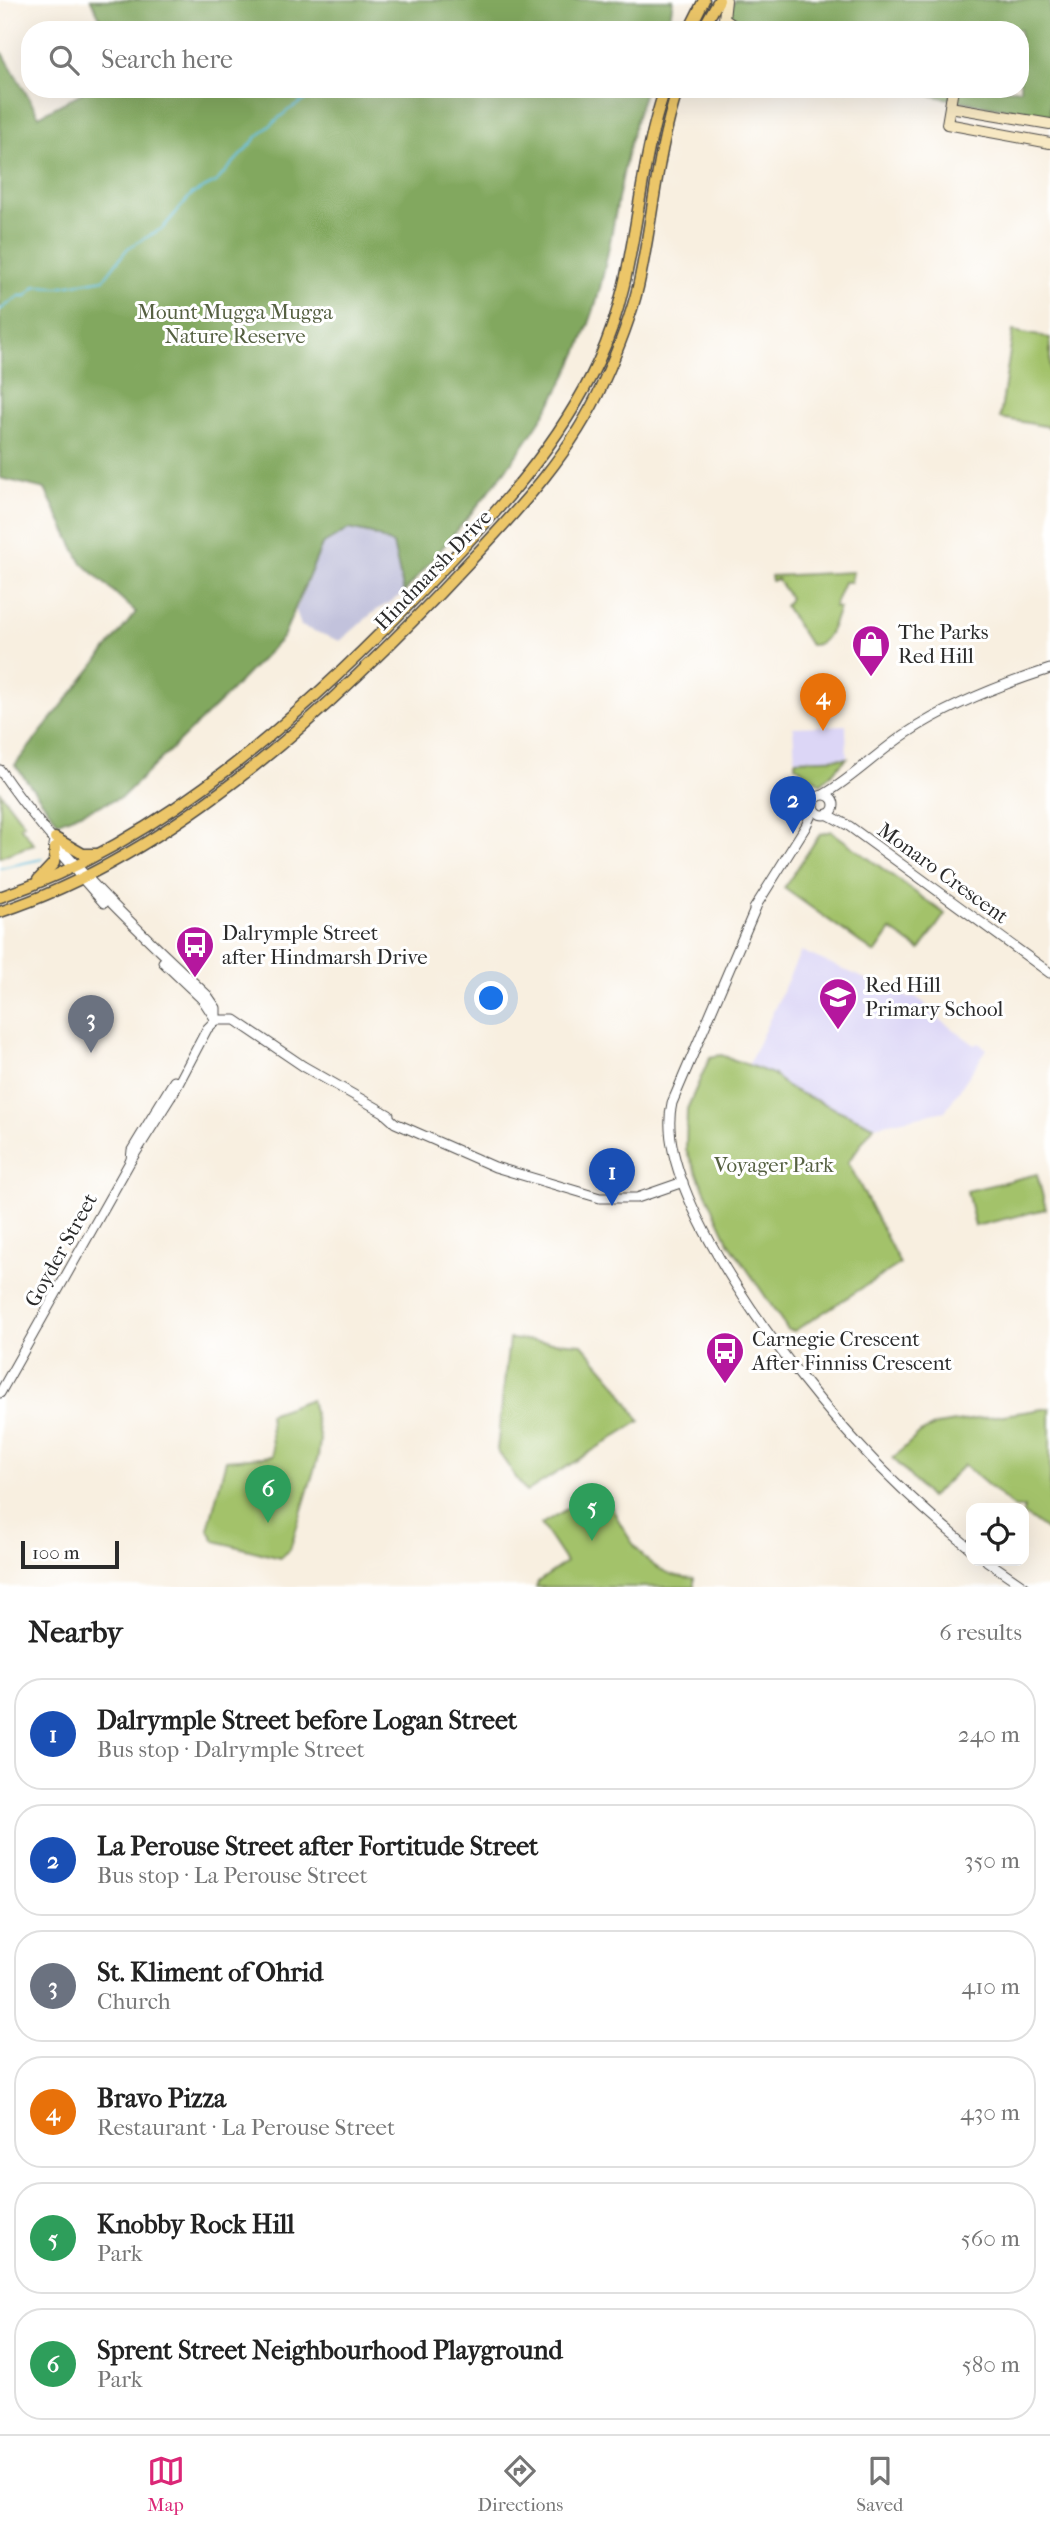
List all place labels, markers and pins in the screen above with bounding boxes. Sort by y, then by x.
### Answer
place label: The Parks Red Hill [898,620,989,668]
shop icon: The Parks Red Hill [850,623,892,678]
pin: 4 [800,673,846,731]
pin: 2 [770,776,816,834]
place label: Dalrymple Street after Hindmarsh Drive [222,921,428,969]
bus stop icon: Dalrymple Street after Hindmarsh Drive [174,924,216,979]
place label: Red Hill Primary School [865,973,1003,1021]
school or university icon: Red Hill Primary School [817,976,859,1031]
pin: 3 [68,995,114,1053]
pin: 1 [589,1148,635,1206]
place label: Carnegie Crescent After Finniss Crescent [751,1327,953,1375]
bus stop icon: Carnegie Crescent After Finniss Crescent [704,1330,746,1385]
pin: 6 [245,1465,291,1523]
pin: 5 [569,1483,615,1541]

